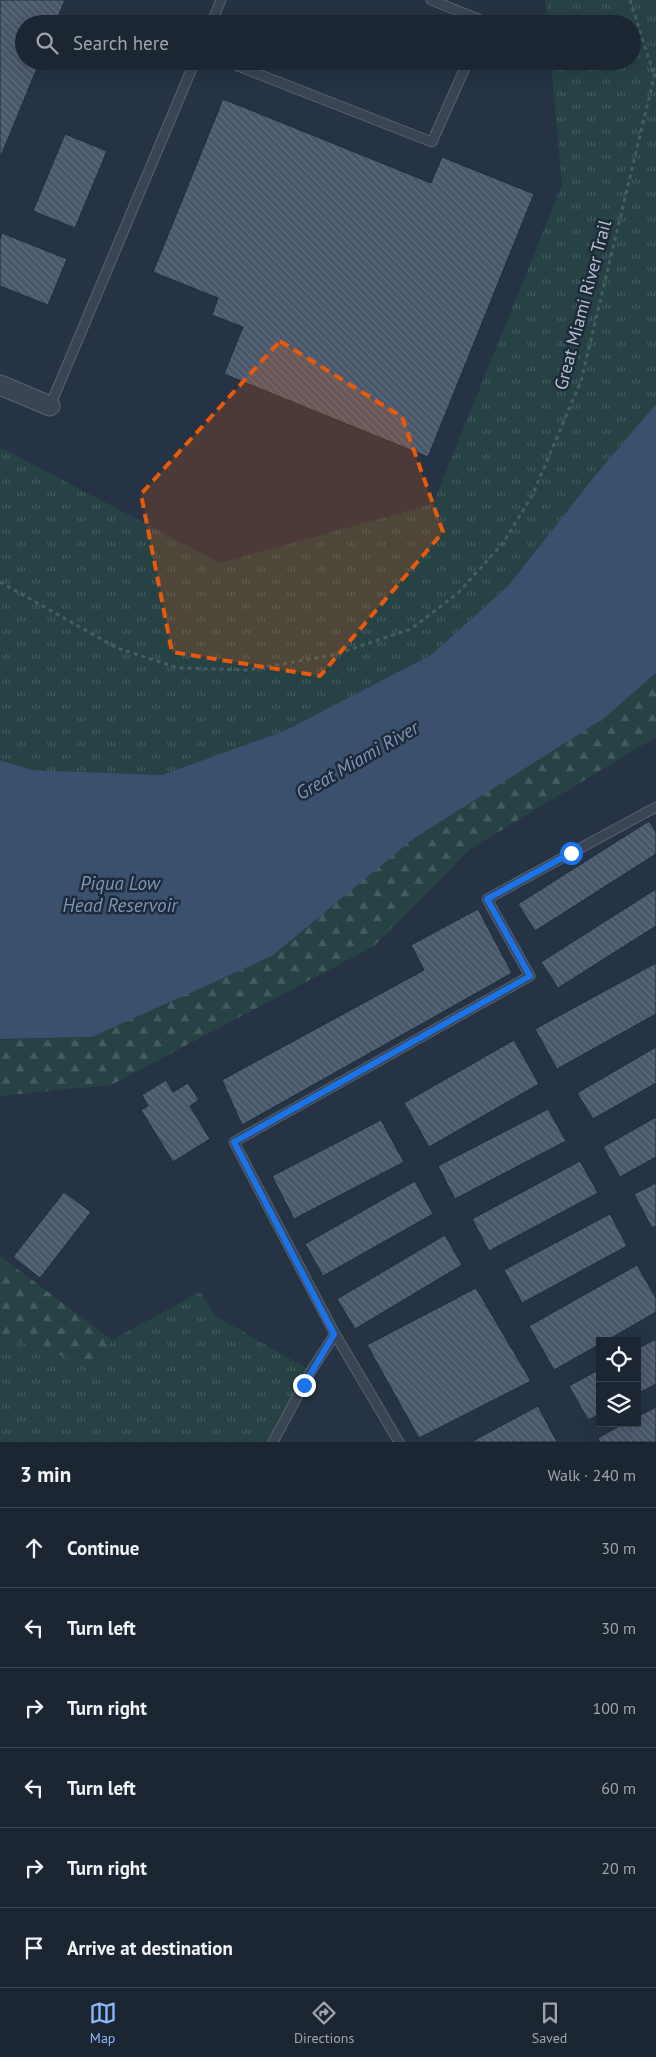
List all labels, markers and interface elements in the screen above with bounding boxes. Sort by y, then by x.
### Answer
search box [15,15,641,70]
icon: search [33,29,61,57]
text: Search here [73,31,169,55]
street label: Great Miami River Trail [549,217,616,392]
water label: Great Miami River [291,714,424,805]
route start [560,842,583,865]
water label: Piqua Low Head Reservoir [62,871,179,917]
map controls [596,1337,641,1427]
button: locate [596,1337,641,1382]
route end [293,1374,316,1397]
button: layers [596,1382,641,1427]
text: 3 min [20,1461,71,1488]
text: Walk · 240 m [547,1465,636,1485]
icon: ahead [20,1534,48,1562]
text: Continue [67,1536,139,1560]
text: 30 m [601,1538,636,1558]
icon: left [20,1614,48,1642]
text: Turn left [67,1616,136,1640]
text: 30 m [601,1618,636,1638]
icon: right [20,1694,48,1722]
text: Turn right [67,1696,147,1720]
text: 100 m [593,1698,636,1718]
icon: left [20,1774,48,1802]
text: Turn left [67,1776,136,1800]
text: 60 m [601,1778,636,1798]
icon: right [20,1854,48,1882]
text: Turn right [67,1856,147,1880]
text: 20 m [601,1858,636,1878]
icon: arrive [20,1934,48,1962]
text: Arrive at destination [67,1936,233,1960]
tab: Map [89,1999,117,2047]
tab: Directions [294,1999,354,2047]
tab: Saved [532,1999,567,2047]

